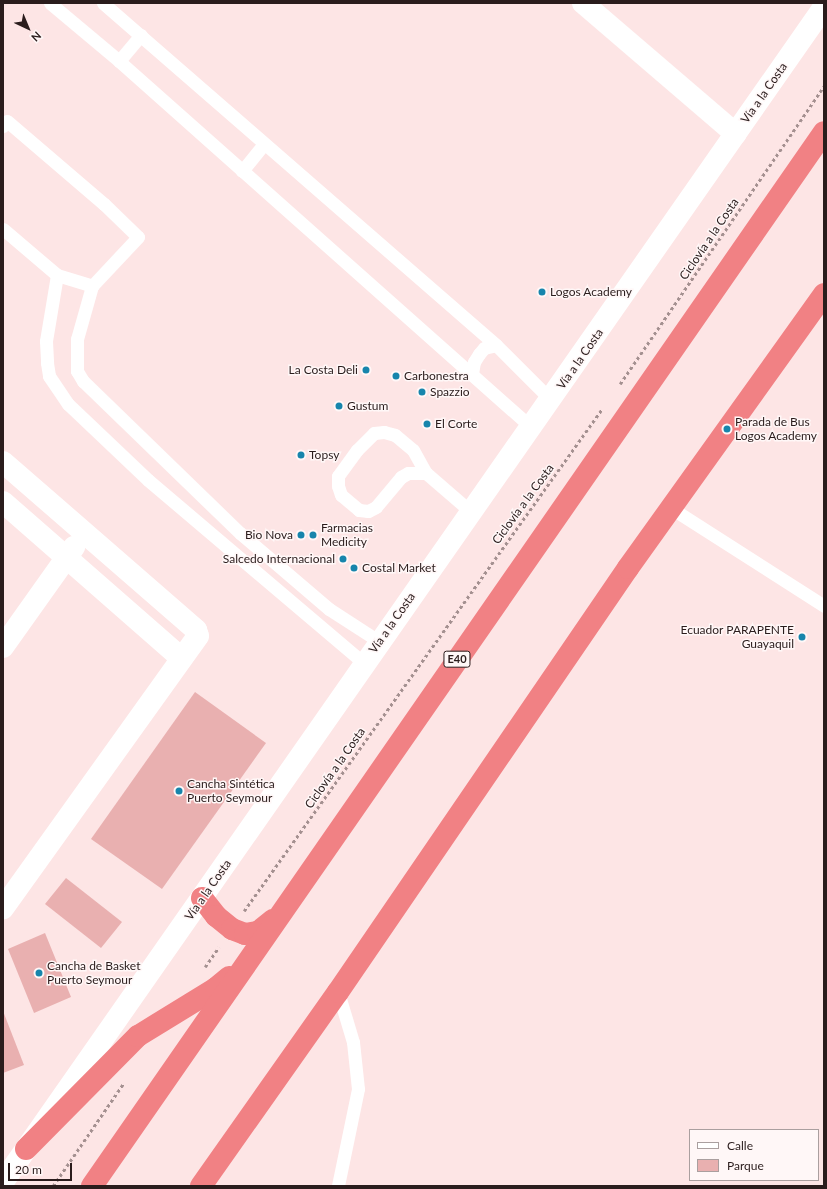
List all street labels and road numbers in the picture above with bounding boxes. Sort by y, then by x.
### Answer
street label: Vía a la Costa [738,60,790,126]
street label: Ciclovía a la Costa [676,195,742,283]
street label: Vía a la Costa [554,326,606,392]
street label: Ciclovía a la Costa [489,461,557,547]
street label: Vía a la Costa [366,590,418,656]
road number: E40 [443,650,471,668]
street label: Ciclovía a la Costa [302,725,368,811]
street label: Vía a la Costa [182,857,234,923]

